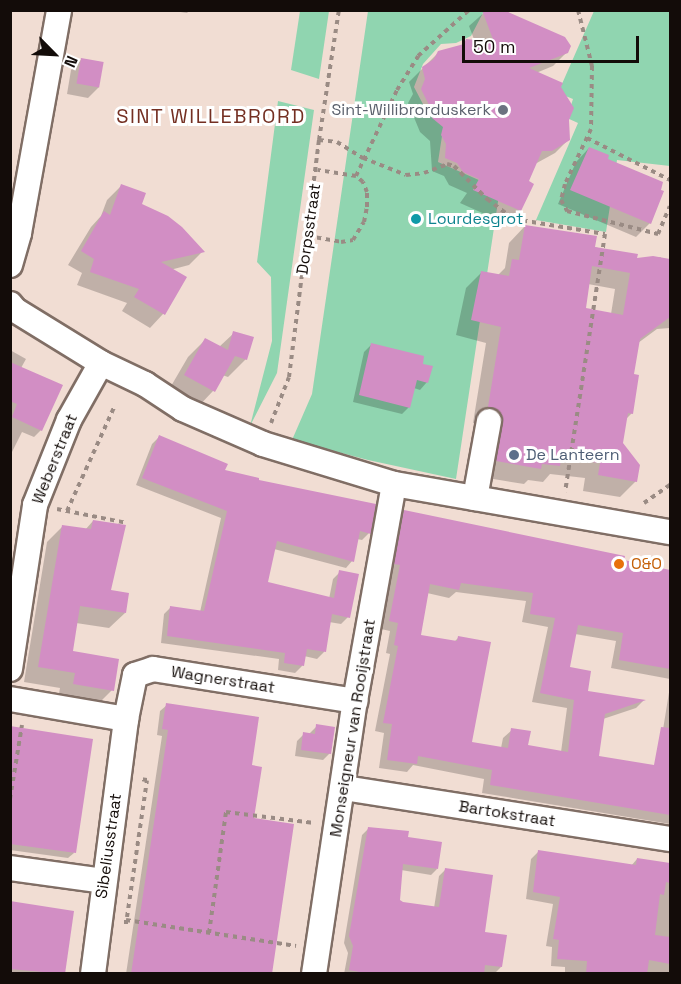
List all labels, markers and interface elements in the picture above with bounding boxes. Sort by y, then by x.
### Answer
north arrow [24,24,84,84]
scale bar [465,24,642,62]
text: 50 m [473,35,515,58]
text: N [59,52,83,71]
place label: Sint-Willibrorduskerk [331,100,491,120]
marker: Sint-Willibrorduskerk [496,103,510,117]
district label: SINT WILLEBRORD [116,104,306,128]
street label: Dorpsstraat [293,182,325,276]
place label: Lourdesgrot [428,209,523,229]
marker: Lourdesgrot [409,212,423,226]
street label: Weberstraat [28,411,82,507]
place label: De Lanteern [526,445,620,465]
marker: De Lanteern [507,448,521,462]
place label: O&O [631,554,662,574]
marker: O&O [612,557,626,571]
street label: Monseigneur van Rooijstraat [326,618,380,838]
street label: Wagnerstraat [170,662,276,698]
street label: Sibeliusstraat [92,792,126,900]
street label: Bartokstraat [457,797,557,831]

